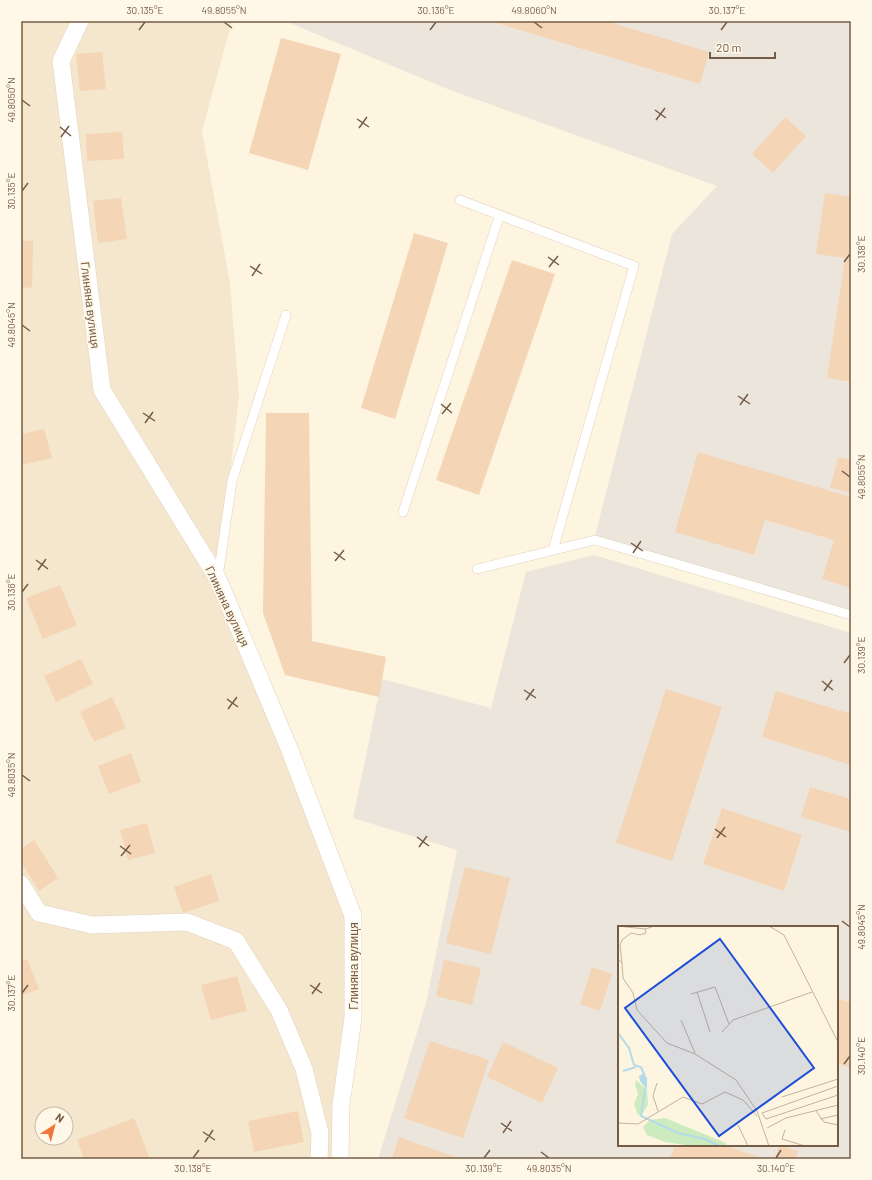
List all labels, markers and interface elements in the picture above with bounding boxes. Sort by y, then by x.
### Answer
text: 30.135°E [126,4,164,16]
text: 49.8055°N [201,4,247,16]
text: 30.136°E [417,4,455,16]
text: 49.8060°N [511,4,557,16]
text: 30.137°E [709,4,745,16]
scale bar [710,34,775,60]
text: 20 m [716,40,742,54]
text: 49.8050°N [5,77,17,123]
text: 30.135°E [5,172,17,210]
text: 30.138°E [855,235,867,273]
street label: Глиняна вулиця [78,261,103,349]
text: 49.8045°N [5,302,17,348]
text: 49.8055°N [855,454,867,500]
street label: Глиняна вулиця [202,563,253,649]
text: 30.136°E [5,573,17,611]
text: 30.139°E [855,636,867,674]
text: 49.8035°N [5,752,17,798]
text: 49.8045°N [855,904,867,950]
street label: Глиняна вулиця [346,922,361,1010]
inset map [618,926,838,1146]
text: 30.137°E [5,975,17,1011]
text: 30.140°E [855,1037,867,1075]
north arrow [34,1106,74,1146]
text: N [53,1110,67,1125]
text: 30.138°E [174,1162,212,1174]
text: 30.139°E [465,1162,503,1174]
text: 49.8035°N [526,1162,572,1174]
text: 30.140°E [757,1162,795,1174]

